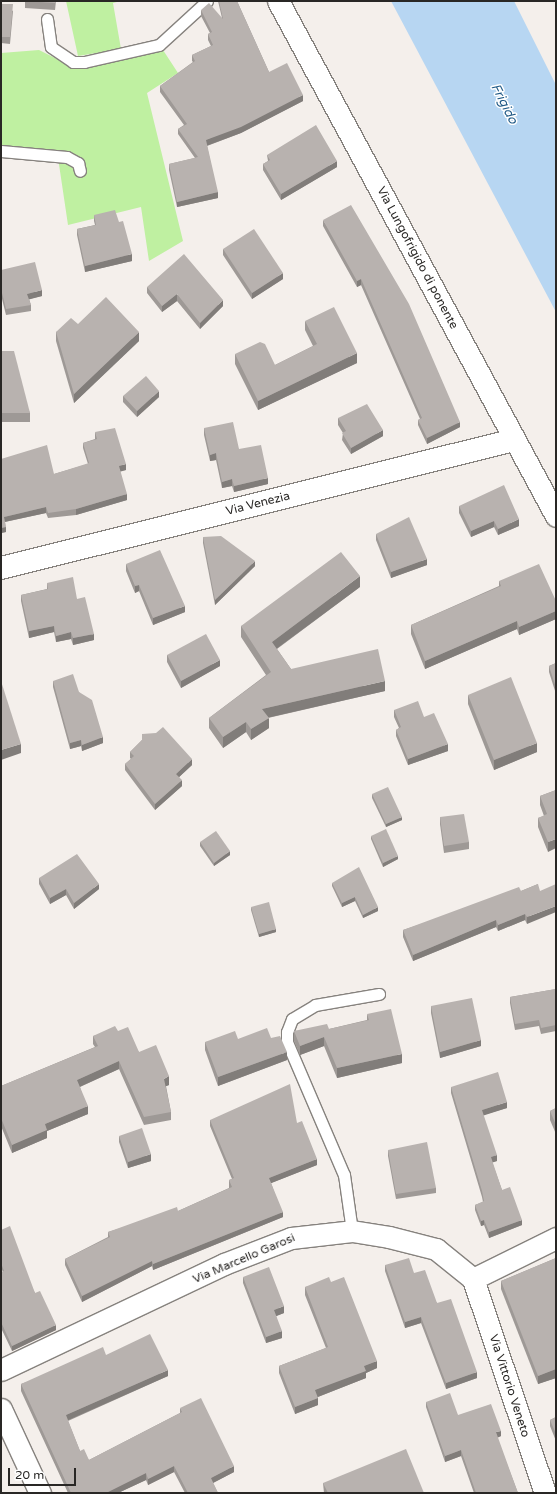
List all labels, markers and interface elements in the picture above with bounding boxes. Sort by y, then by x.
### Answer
water label: Frigido [487,81,521,127]
street label: Via Lungofrigido di ponente [373,184,461,332]
street label: Via Venezia [225,489,291,519]
street label: Via Marcello Garosi [191,1231,297,1287]
street label: Via Vittorio Veneto [486,1333,532,1439]
scale bar [10,1460,78,1486]
text: 20 m [15,1468,44,1482]

